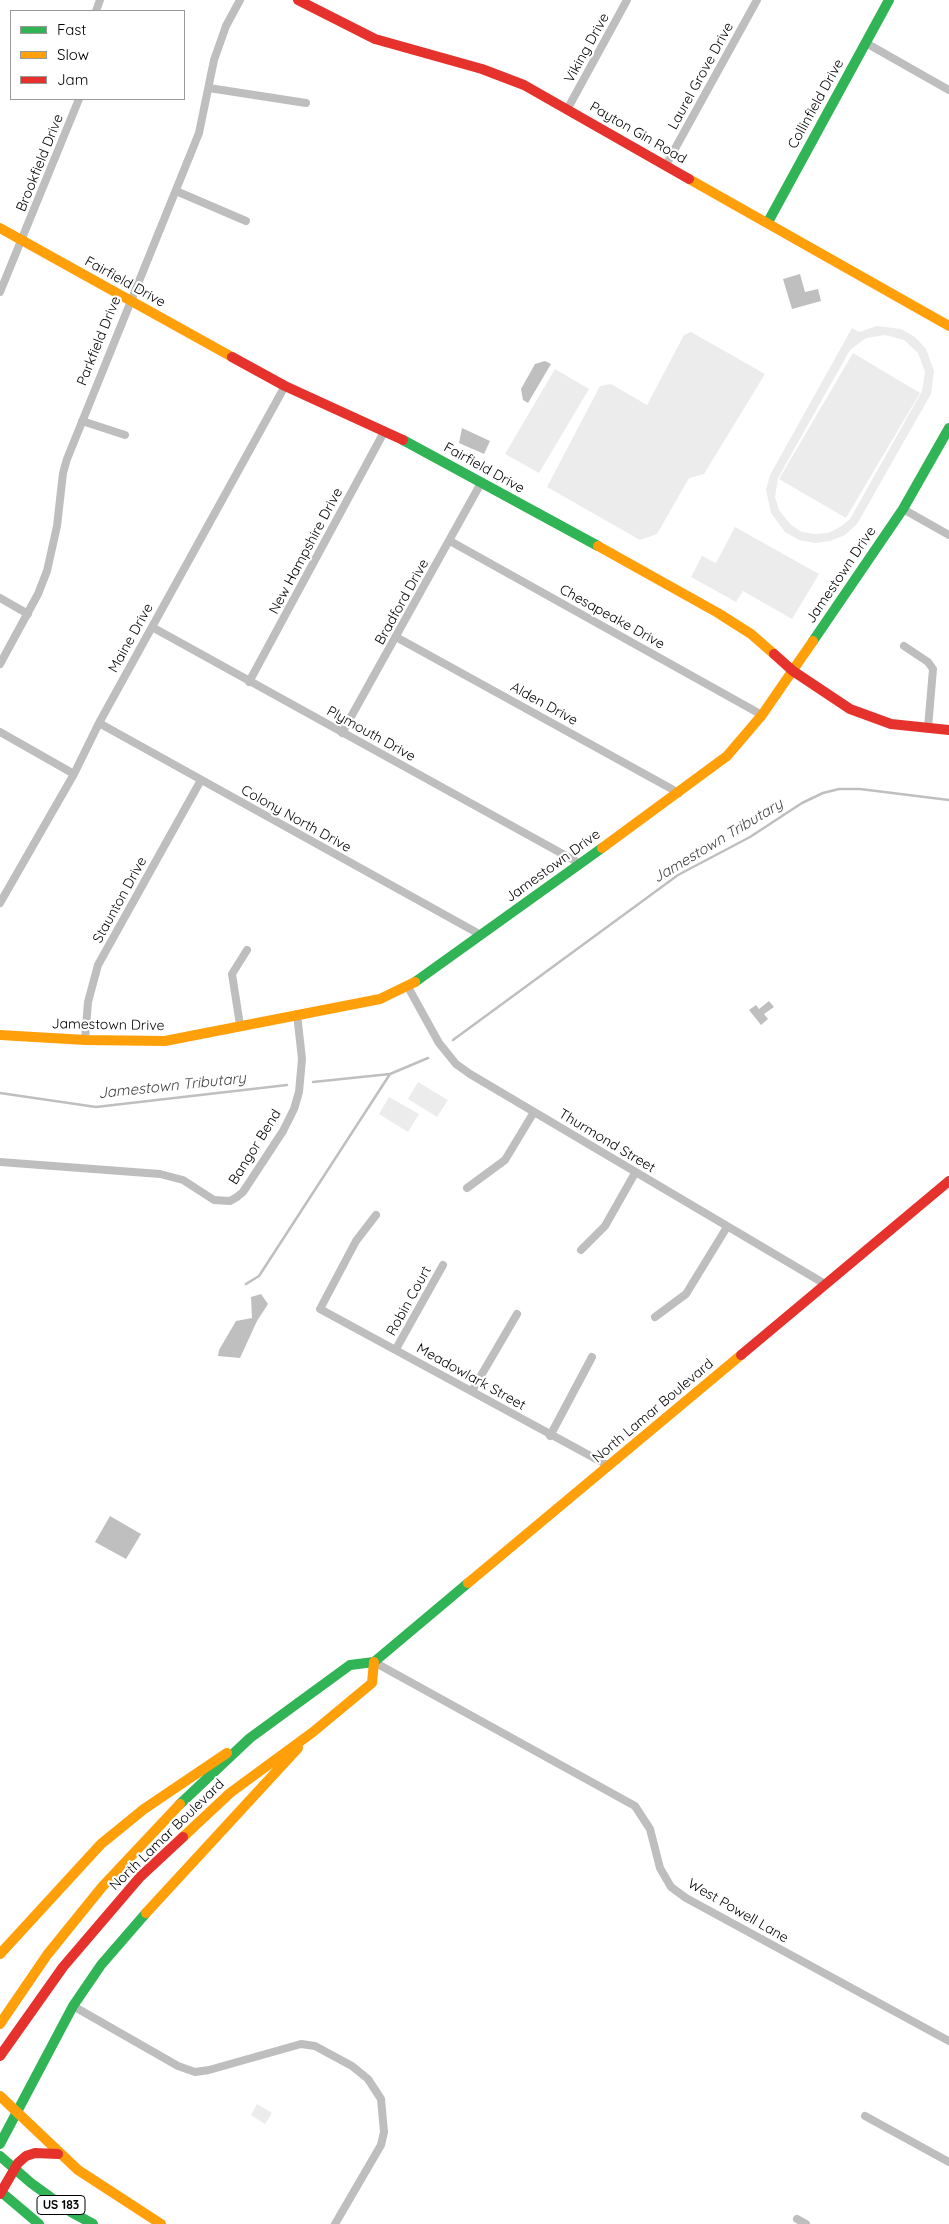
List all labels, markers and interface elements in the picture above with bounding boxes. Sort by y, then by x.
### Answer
legend [10,10,185,100]
street label: Viking Drive [561,10,613,86]
text: Fast [57,20,86,39]
street label: Laurel Grove Drive [665,20,737,132]
text: Slow [57,45,89,64]
street label: Collinfield Drive [784,56,848,152]
text: Jam [57,70,88,89]
street label: Payton Gin Road [587,98,689,168]
street label: Brookfield Drive [13,112,67,214]
street label: Fairfield Drive [82,253,168,311]
street label: Parkfield Drive [73,294,125,388]
street label: Fairfield Drive [441,439,527,497]
street label: New Hampshire Drive [266,485,346,617]
street label: Jamestown Drive [802,523,880,627]
street label: Bradford Drive [372,556,432,648]
street label: Chesapeake Drive [556,581,668,653]
street label: Maine Drive [105,600,157,676]
street label: Alden Drive [508,679,580,729]
street label: Plymouth Drive [324,703,418,765]
street label: Colony North Drive [238,782,354,856]
water label: Jamestown Tributary [650,795,786,887]
street label: Jamestown Drive [502,826,604,906]
street label: Staunton Drive [89,854,151,946]
street label: Jamestown Drive [51,1016,165,1034]
water label: Jamestown Tributary [97,1069,247,1103]
street label: Bangor Bend [225,1106,285,1188]
street label: Thurmond Street [556,1106,658,1176]
street label: Robin Court [383,1263,435,1339]
street label: Meadowlark Street [414,1340,528,1414]
street label: North Lamar Boulevard [589,1355,717,1467]
street label: North Lamar Boulevard [106,1776,228,1894]
street label: West Powell Lane [685,1875,791,1947]
road number: US 183 [37,2196,85,2214]

